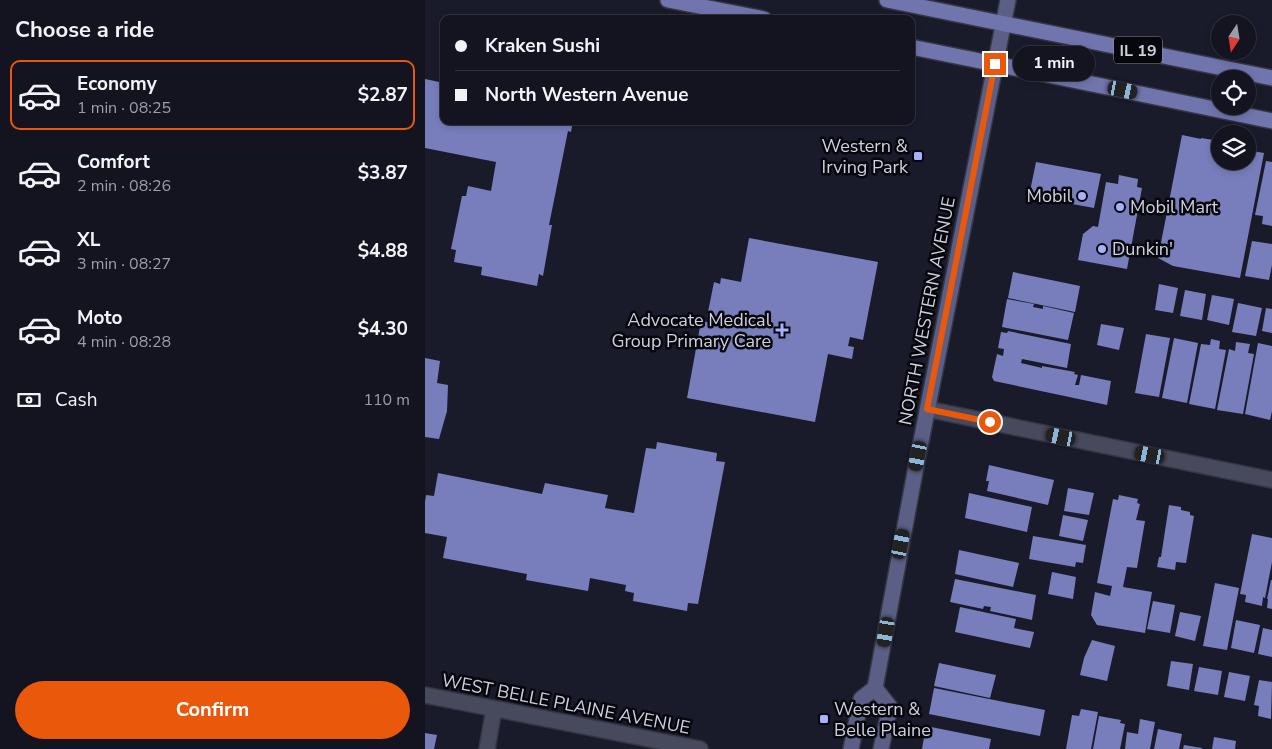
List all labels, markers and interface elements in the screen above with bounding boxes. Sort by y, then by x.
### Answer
text: Choose a ride [15,15,154,45]
north arrow [1211,15,1256,60]
map controls [1211,15,1256,170]
text: Kraken Sushi [485,33,600,59]
road number: IL 19 [1114,36,1162,64]
callout: 1 min [1013,46,1095,82]
text: 1 min [1033,52,1075,74]
route end [984,53,1006,75]
button: locate [1211,70,1256,115]
text: Economy [77,71,157,97]
icon: car [17,73,62,118]
car [1106,80,1139,100]
text: $2.87 [358,82,408,108]
text: North Western Avenue [485,82,688,108]
text: 1 min · 08:25 [77,97,171,119]
button: layers [1211,125,1256,170]
place label: Western & Irving Park [822,134,909,179]
text: Comfort [77,149,150,175]
marker: Western & Irving Park [912,150,924,162]
icon: car [17,151,62,196]
text: $3.87 [358,160,408,186]
text: 2 min · 08:26 [77,175,171,197]
place label: Mobil [1027,184,1073,208]
marker: Mobil [1076,190,1088,202]
street label: NORTH WESTERN AVENUE [893,195,961,427]
place label: Mobil Mart [1130,195,1219,219]
marker: Mobil Mart [1114,201,1126,213]
text: XL [77,227,100,253]
icon: car [17,229,62,274]
place label: Dunkin' [1112,237,1173,261]
text: $4.88 [358,238,408,264]
marker: Dunkin' [1096,243,1108,255]
text: 3 min · 08:27 [77,253,171,275]
text: Moto [77,305,123,331]
icon: car [17,307,62,352]
place label: Advocate Medical Group Primary Care [611,308,772,353]
text: $4.30 [358,316,408,342]
marker: Advocate Medical Group Primary Care [775,323,789,337]
text: 4 min · 08:28 [77,331,171,353]
icon: cash [15,386,43,414]
text: Cash [55,387,97,413]
text: 110 m [363,389,410,411]
route start [979,411,1001,433]
car [1044,427,1077,447]
car [907,440,928,472]
car [1133,445,1166,465]
car [890,528,911,560]
car [876,616,895,648]
street label: WEST BELLE PLAINE AVENUE [440,668,692,740]
button: Confirm [15,681,410,739]
place label: Western & Belle Plaine [834,697,931,742]
marker: Western & Belle Plaine [818,713,830,725]

